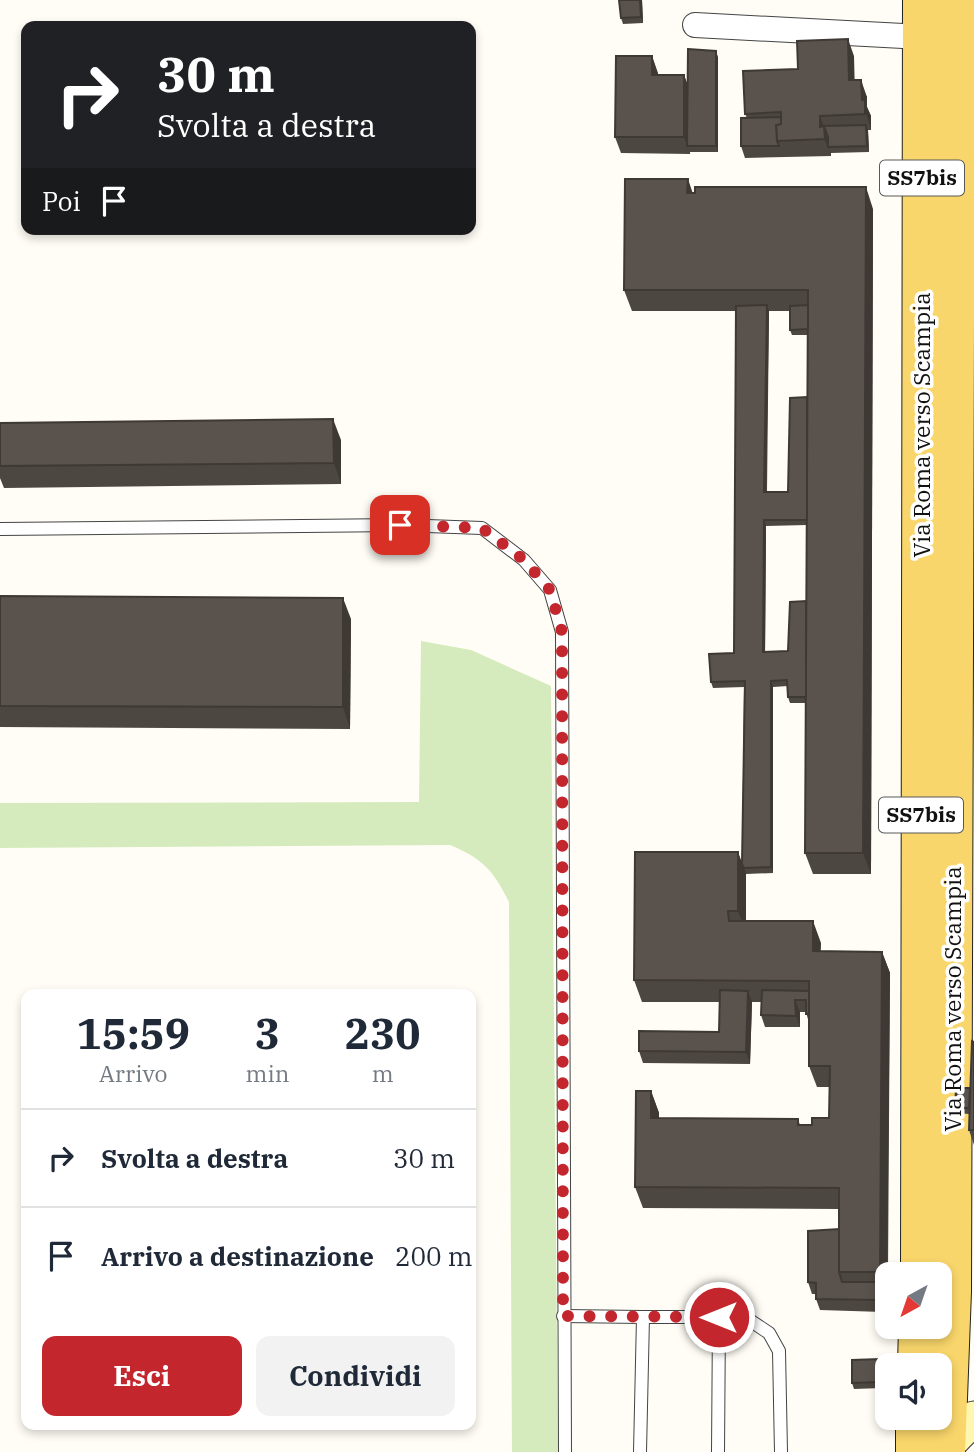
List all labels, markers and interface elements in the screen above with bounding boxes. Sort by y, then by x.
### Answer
text: 30 m [157,42,275,105]
icon: right [42,49,133,140]
text: Svolta a destra [157,104,376,146]
road number: SS7bis [880,160,964,196]
icon: arrive [95,182,133,220]
text: Poi [42,184,81,218]
street label: Via Roma verso Scampia [906,292,936,558]
pin [370,495,430,555]
icon: arrive [381,506,419,544]
road number: SS7bis [879,798,963,832]
street label: Via Roma verso Scampia [937,866,967,1132]
text: 15:59 [76,1006,190,1061]
text: 3 [255,1006,280,1061]
text: 230 [345,1006,420,1061]
text: Arrivo [99,1058,167,1088]
text: min [246,1058,289,1088]
text: m [372,1058,394,1088]
icon: right [42,1139,80,1177]
text: Svolta a destra [101,1141,288,1175]
text: 30 m [393,1141,455,1175]
icon: arrive [42,1237,80,1275]
text: Arrivo a destinazione [101,1239,374,1273]
text: 200 m [395,1239,473,1273]
north arrow [875,1262,952,1339]
map controls [875,1262,952,1430]
position arrow [682,1280,756,1354]
button: Esci [42,1336,242,1416]
button: Condividi [256,1336,455,1416]
button: sound [875,1353,952,1430]

